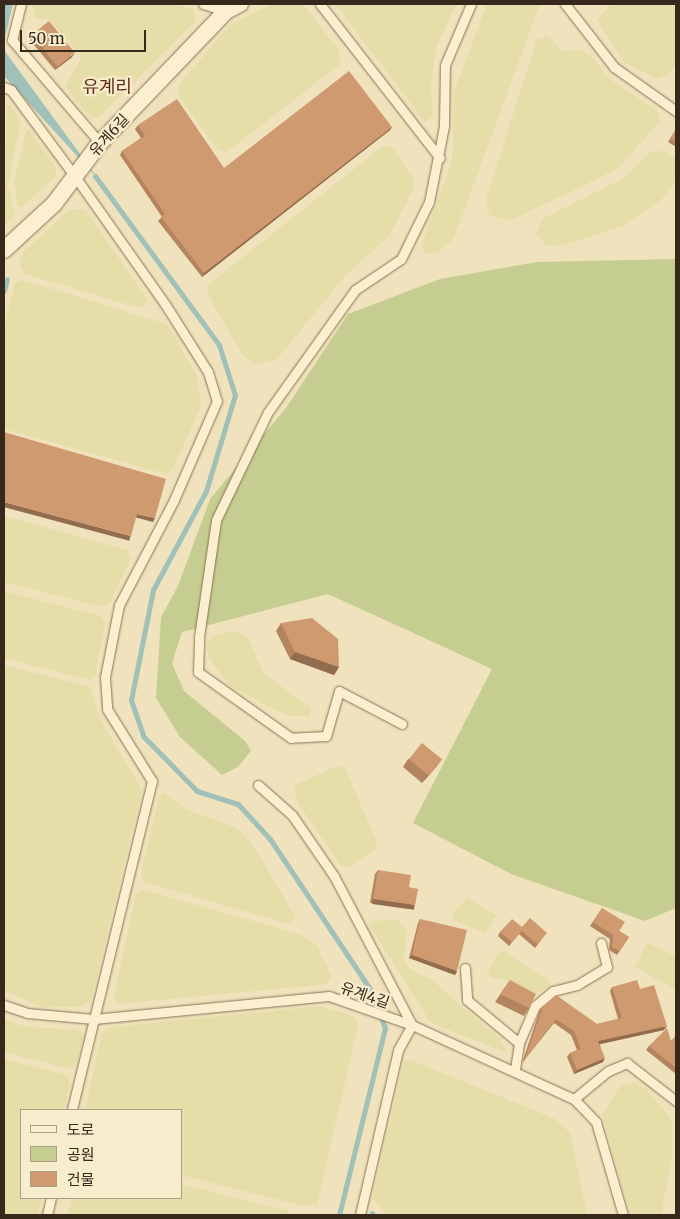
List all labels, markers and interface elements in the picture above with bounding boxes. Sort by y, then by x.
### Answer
scale bar [22,20,149,52]
text: 50 m [28,29,65,48]
district label: 유계리 [82,76,132,98]
street label: 유계6길 [85,110,133,160]
street label: 유계4길 [338,978,392,1012]
legend [20,1109,182,1199]
text: 도로 [67,1120,95,1139]
text: 공원 [67,1145,95,1164]
text: 건물 [67,1170,95,1189]

